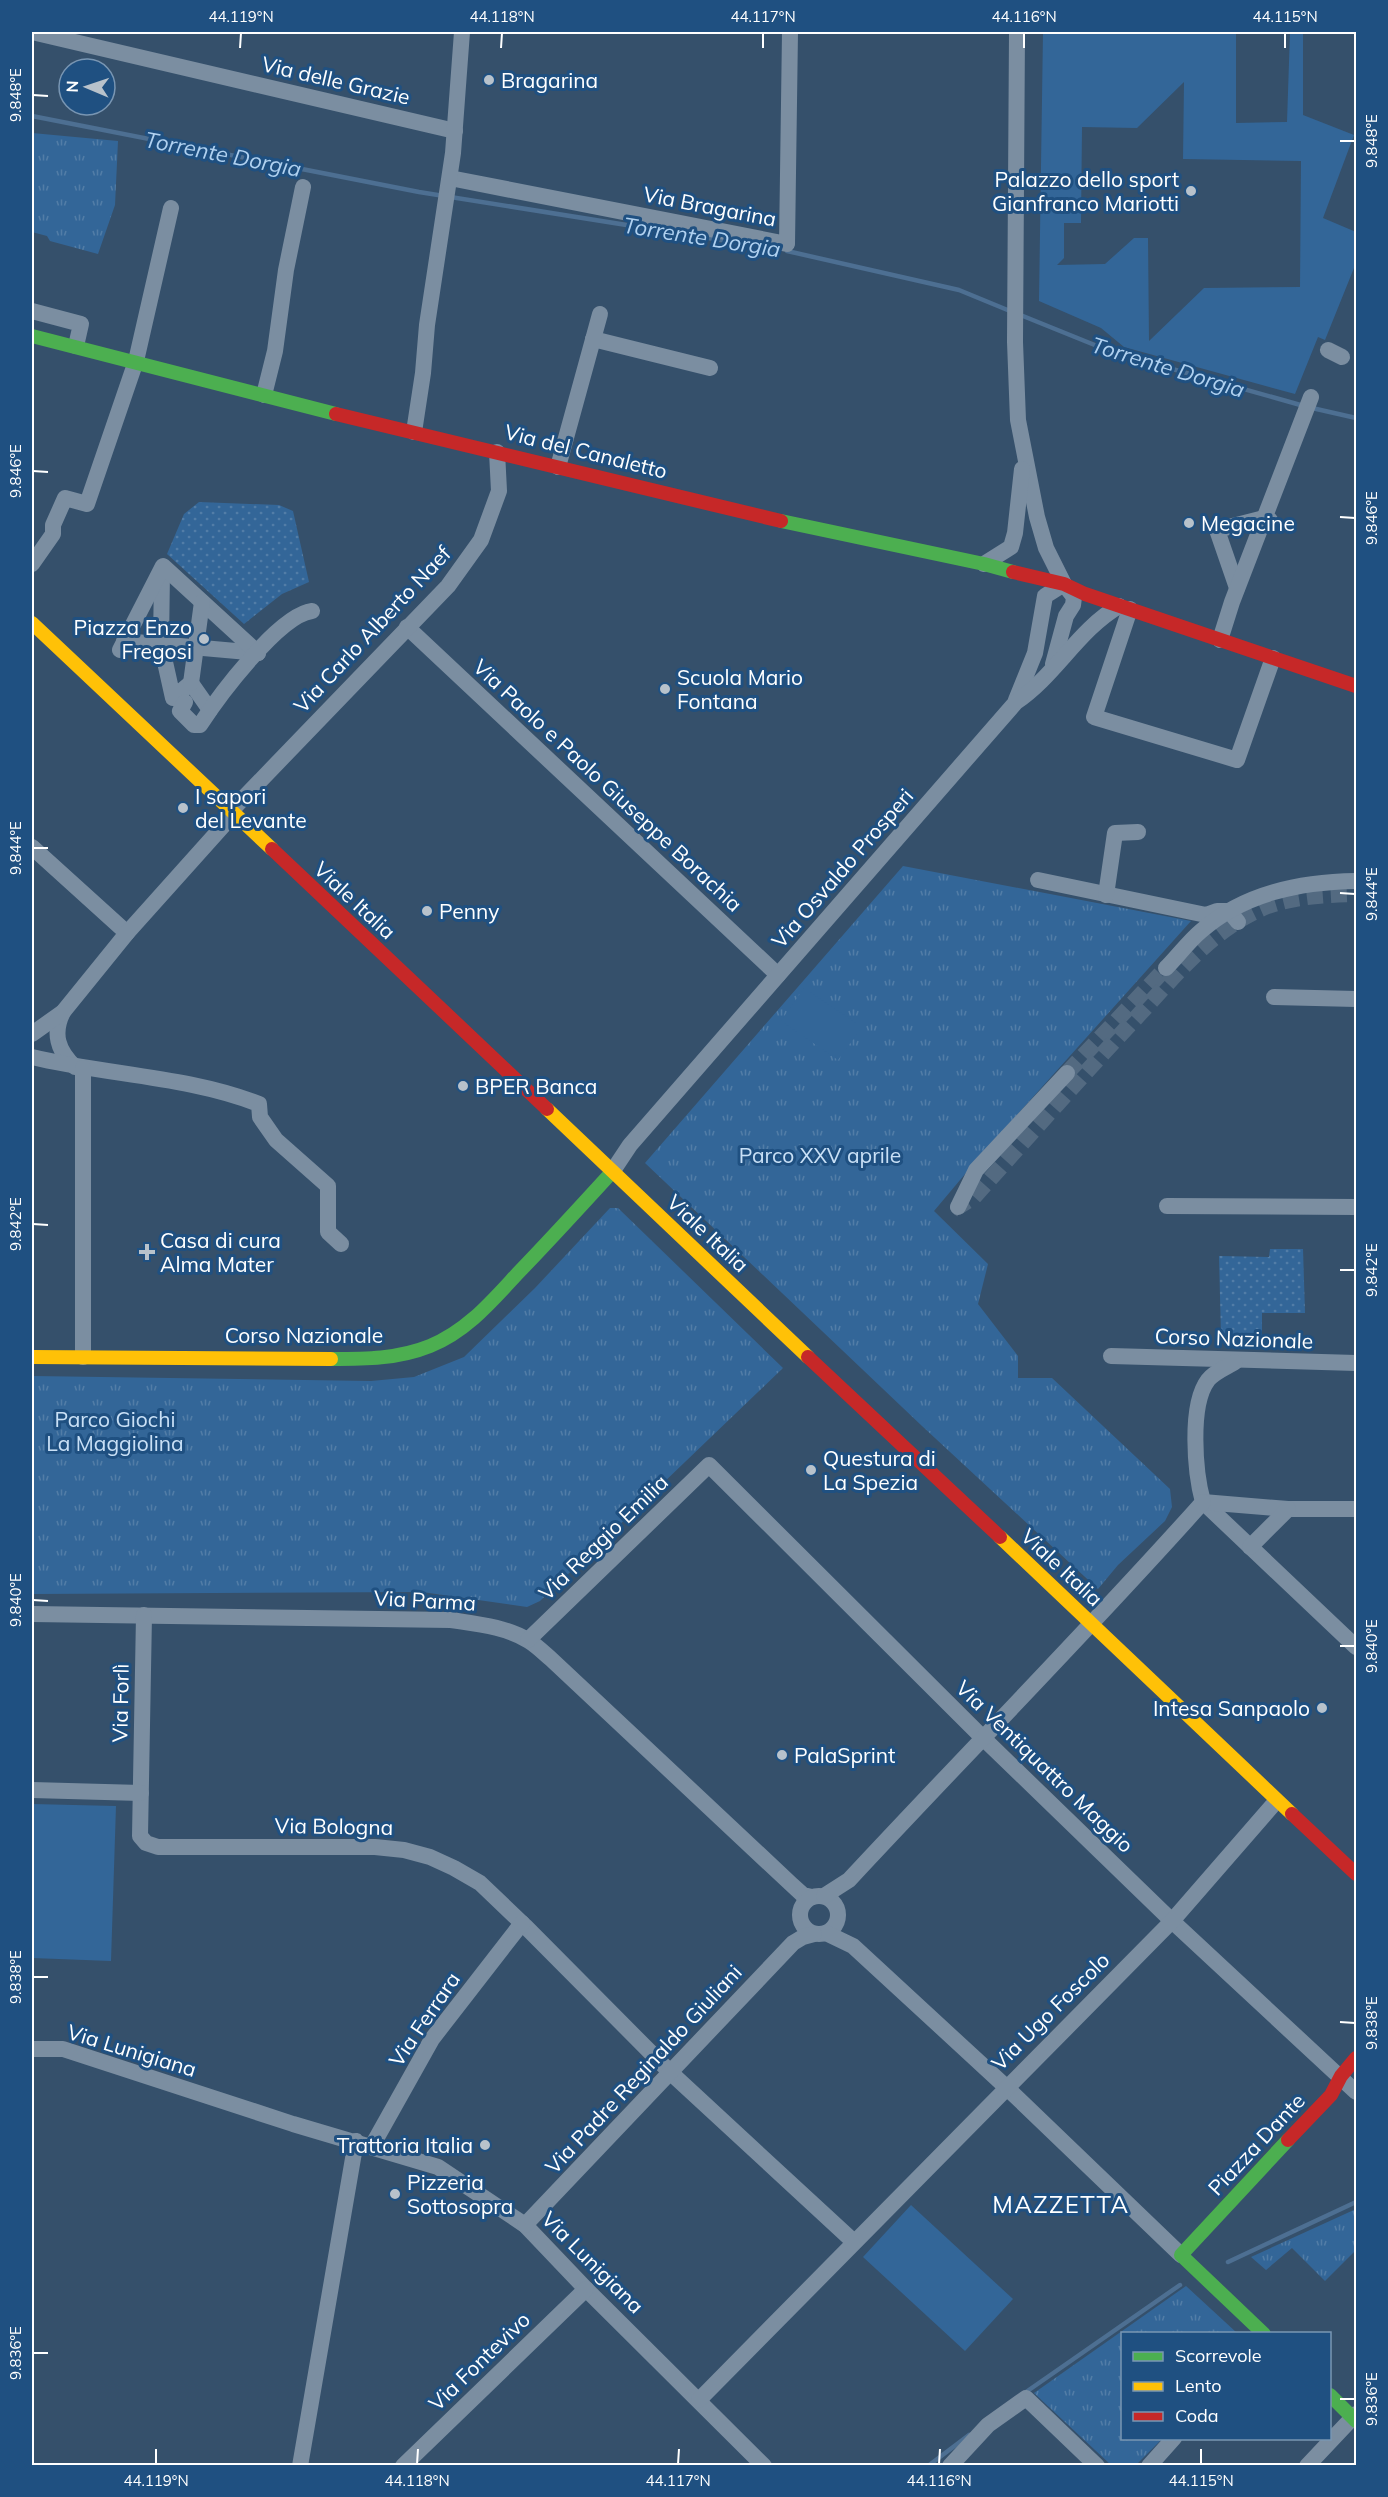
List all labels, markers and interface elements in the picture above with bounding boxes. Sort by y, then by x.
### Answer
text: 44.119°N [208,7,274,26]
text: 44.118°N [469,7,535,26]
text: 44.117°N [730,7,796,26]
text: 44.116°N [991,7,1057,26]
text: 44.115°N [1252,7,1318,26]
street label: Via delle Grazie [259,50,413,110]
north arrow [57,57,117,117]
place label: Bragarina [501,67,598,93]
text: 9.848°E [6,68,25,122]
marker: Bragarina [482,73,496,87]
text: N [62,80,82,93]
text: 9.848°E [1362,114,1381,168]
water label: Torrente Dorgia [142,125,304,183]
place label: Palazzo dello sport Gianfranco Mariotti [992,166,1179,216]
street label: Via Bragarina [641,180,779,232]
marker: Palazzo dello sport Gianfranco Mariotti [1184,184,1198,198]
water label: Torrente Dorgia [621,211,783,263]
water label: Torrente Dorgia [1088,330,1248,404]
street label: Via del Canaletto [502,418,670,484]
text: 9.846°E [6,444,25,498]
text: 9.846°E [1362,491,1381,545]
place label: Megacine [1201,510,1295,536]
marker: Megacine [1182,516,1196,530]
street label: Via Carlo Alberto Naef [288,540,457,718]
place label: Piazza Enzo Fregosi [74,614,192,664]
marker: Piazza Enzo Fregosi [197,632,211,646]
street label: Via Paolo e Paolo Giuseppe Borachia [468,653,748,917]
place label: Scuola Mario Fontana [677,664,803,714]
marker: Scuola Mario Fontana [658,682,672,696]
place label: I sapori del Levante [195,783,307,833]
street label: Via Osvaldo Prosperi [766,783,918,953]
marker: I sapori del Levante [176,801,190,815]
text: 9.844°E [6,821,25,875]
street label: Viale Italia [309,856,401,944]
text: 9.844°E [1362,867,1381,921]
place label: Penny [439,898,499,924]
marker: Penny [420,904,434,918]
place label: BPER Banca [475,1073,597,1099]
marker: BPER Banca [456,1079,470,1093]
park label: Parco XXV aprile [739,1142,901,1168]
street label: Viale Italia [662,1189,754,1277]
text: 9.842°E [6,1197,25,1251]
place label: Casa di cura Alma Mater [160,1227,281,1277]
marker: Casa di cura Alma Mater [138,1243,156,1261]
text: 9.842°E [1362,1243,1381,1297]
street label: Corso Nazionale [225,1322,383,1348]
street label: Corso Nazionale [1154,1322,1314,1354]
park label: Parco Giochi La Maggiolina [46,1406,184,1456]
place label: Questura di La Spezia [823,1445,936,1495]
marker: Questura di La Spezia [804,1463,818,1477]
street label: Via Reggio Emilia [533,1469,673,1605]
street label: Viale Italia [1016,1523,1108,1611]
text: 9.840°E [6,1573,25,1627]
street label: Via Parma [373,1584,477,1616]
text: 9.840°E [1362,1619,1381,1673]
street label: Via Forlì [106,1663,134,1743]
street label: Via Ventiquattro Maggio [951,1674,1139,1858]
place label: Intesa Sanpaolo [1153,1695,1310,1721]
marker: Intesa Sanpaolo [1315,1701,1329,1715]
place label: PalaSprint [794,1742,895,1768]
marker: PalaSprint [775,1748,789,1762]
street label: Via Bologna [274,1812,394,1840]
street label: Via Ugo Foscolo [986,1947,1114,2075]
text: 9.838°E [6,1950,25,2004]
street label: Via Padre Reginaldo Giuliani [539,1959,747,2179]
street label: Via Ferrara [383,1967,465,2071]
text: 9.838°E [1362,1996,1381,2050]
street label: Via Lunigiana [64,2018,200,2082]
street label: Piazza Dante [1202,2087,1310,2201]
place label: Trattoria Italia [337,2132,473,2158]
marker: Trattoria Italia [478,2138,492,2152]
place label: Pizzeria Sottosopra [407,2169,513,2219]
marker: Pizzeria Sottosopra [388,2187,402,2201]
district label: MAZZETTA [992,2189,1130,2219]
street label: Via Lunigiana [537,2206,649,2318]
street label: Via Fontevivo [423,2306,535,2416]
text: 9.836°E [6,2326,25,2380]
legend [1121,2332,1331,2440]
text: Scorrevole [1175,2344,1262,2367]
text: 9.836°E [1362,2372,1381,2426]
text: Lento [1175,2374,1222,2397]
text: Coda [1175,2404,1219,2427]
text: 44.119°N [123,2471,189,2490]
text: 44.118°N [384,2471,450,2490]
text: 44.117°N [645,2471,711,2490]
text: 44.116°N [906,2471,972,2490]
text: 44.115°N [1168,2471,1234,2490]

